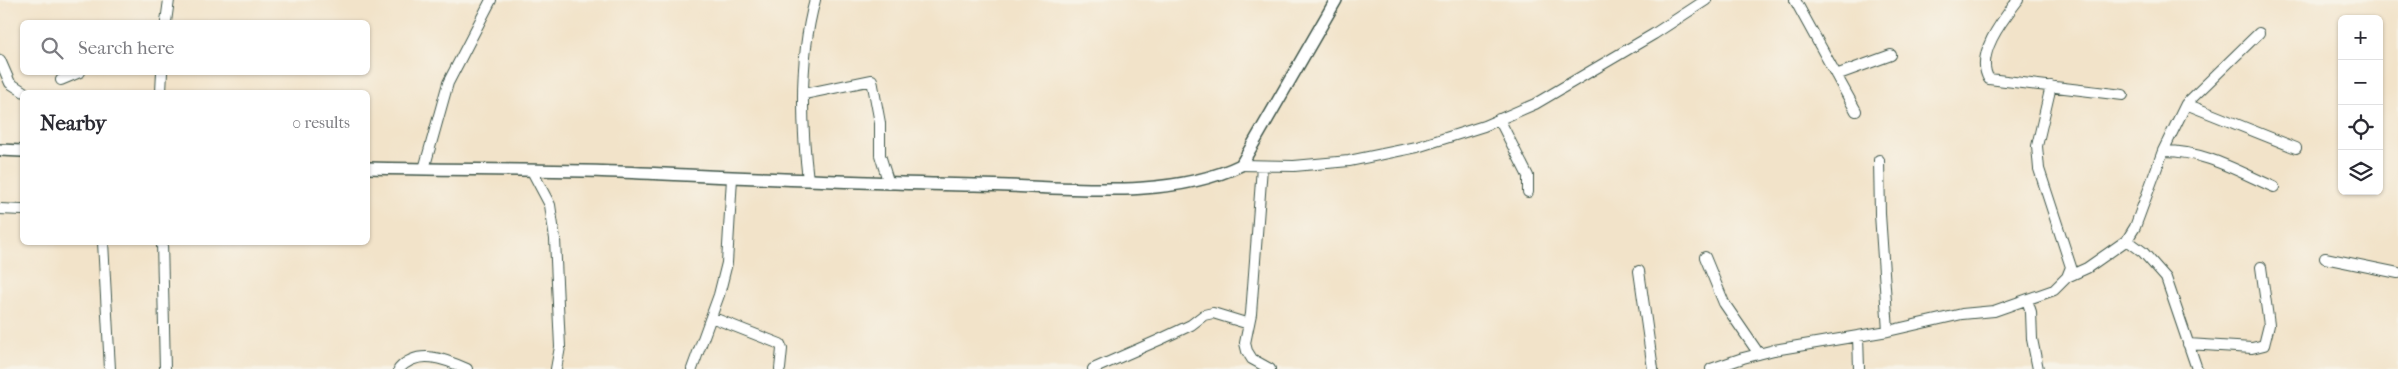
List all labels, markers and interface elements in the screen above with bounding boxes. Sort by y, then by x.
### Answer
map controls [2338,15,2383,195]
button: + [2338,15,2383,60]
search box [20,20,370,75]
icon: search [38,34,66,62]
text: Search here [78,37,174,59]
button: − [2338,60,2383,105]
button: locate [2338,105,2383,150]
text: Nearby [40,111,106,135]
text: 0 results [292,113,350,132]
button: layers [2338,150,2383,195]

